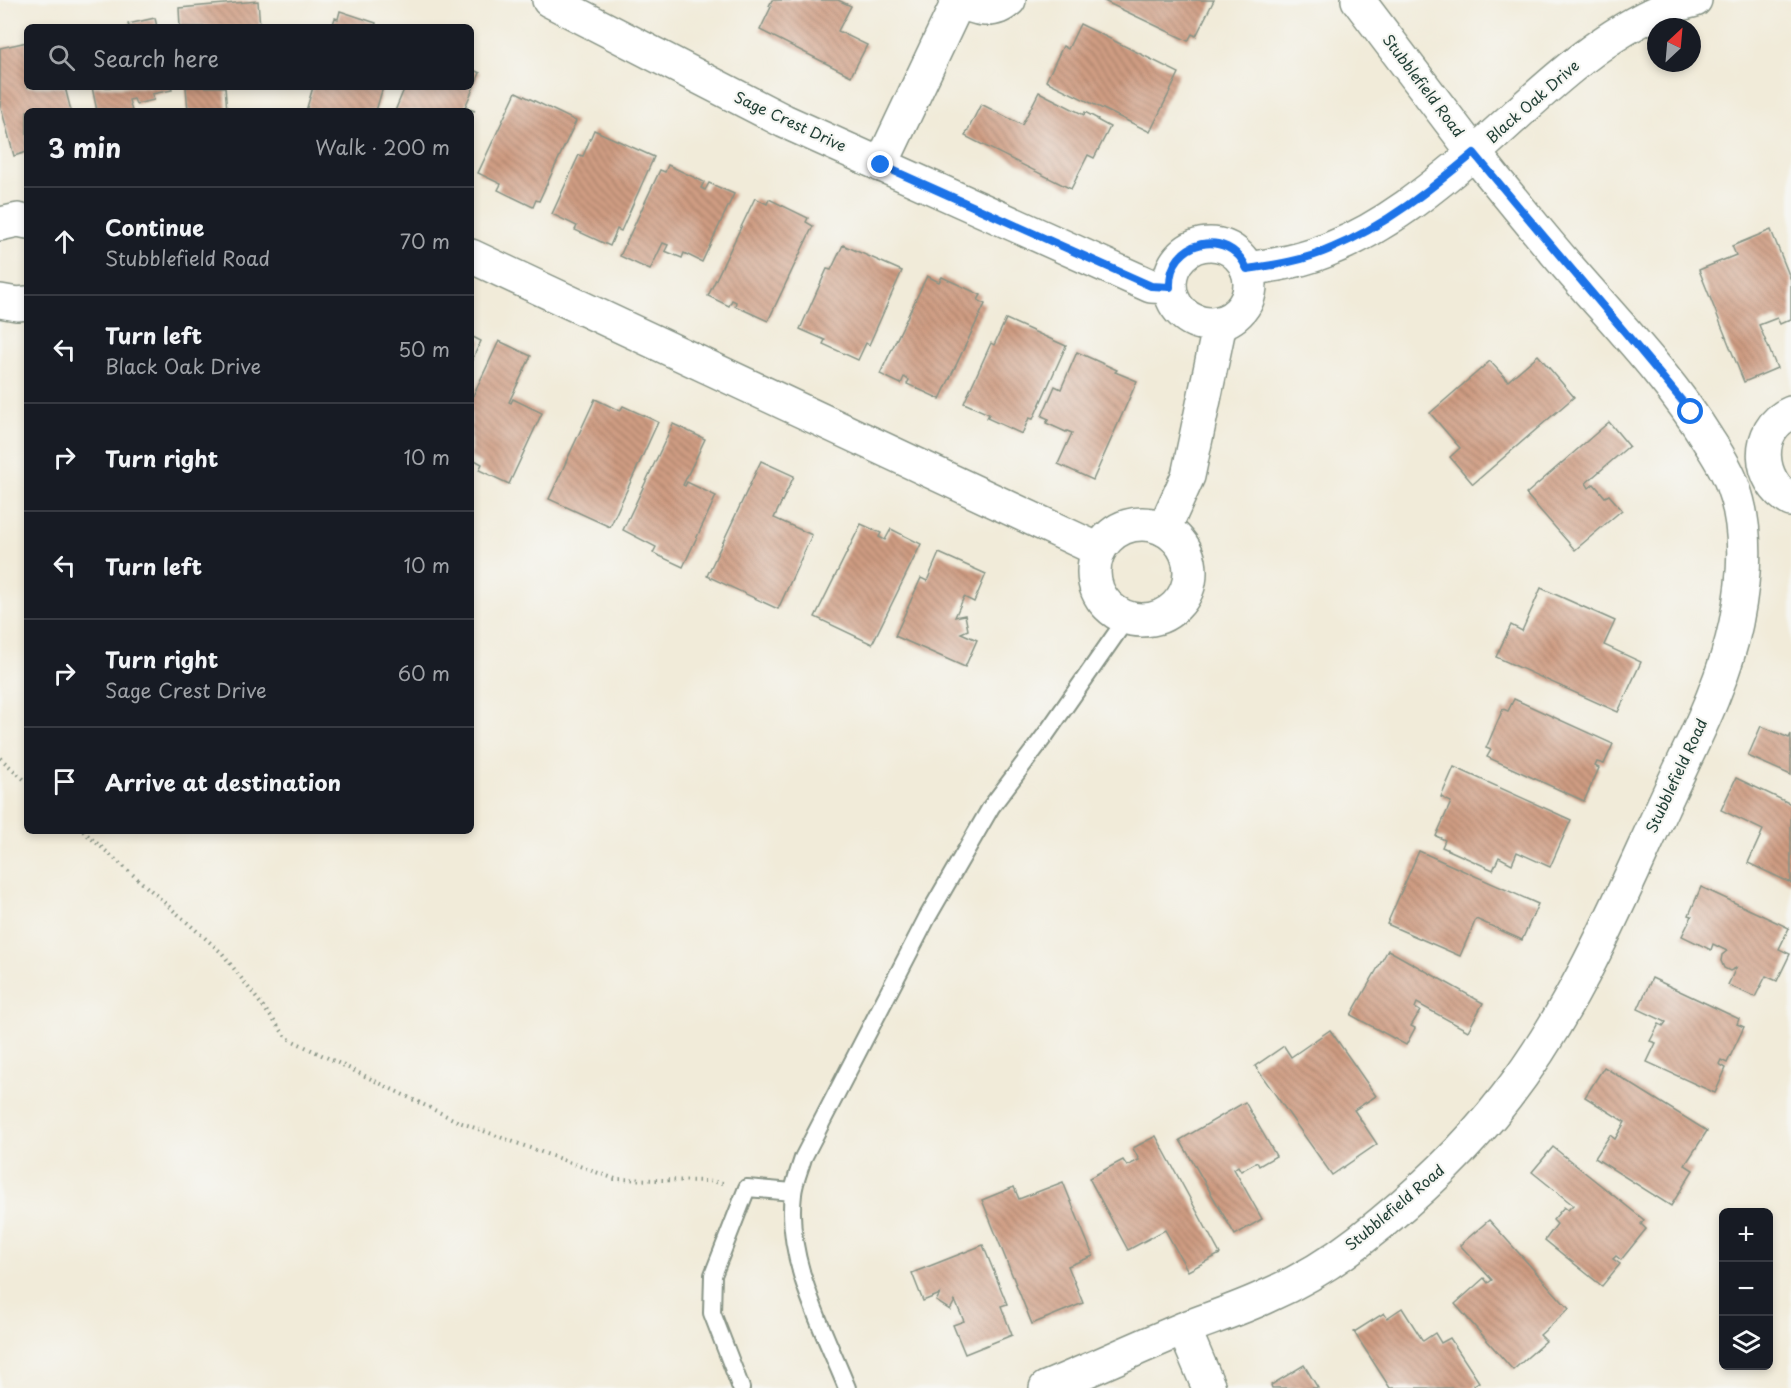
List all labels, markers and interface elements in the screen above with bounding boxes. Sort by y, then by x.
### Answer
north arrow [1647,18,1701,72]
search box [24,24,474,90]
street label: Stubblefield Road [1378,29,1471,141]
icon: search [45,41,78,74]
text: Search here [93,41,219,74]
street label: Black Oak Drive [1480,54,1584,148]
street label: Sage Crest Drive [731,85,850,157]
text: 3 min [48,128,121,167]
text: Walk · 200 m [315,132,450,162]
route end [867,151,893,177]
text: Continue [105,210,204,243]
icon: ahead [48,225,81,258]
text: 70 m [400,226,450,256]
text: Stubblefield Road [105,243,270,273]
text: Turn left [105,318,202,351]
icon: left [48,333,81,366]
text: 50 m [398,334,450,364]
text: Black Oak Drive [105,351,261,381]
route start [1677,398,1703,424]
icon: right [48,441,81,474]
text: Turn right [105,441,218,474]
text: 10 m [403,442,450,472]
icon: left [48,549,81,582]
text: Turn left [105,549,202,582]
text: 10 m [403,550,450,580]
text: Turn right [105,642,218,675]
icon: right [48,657,81,690]
text: 60 m [398,658,450,688]
text: Sage Crest Drive [105,675,267,705]
street label: Stubblefield Road [1639,714,1712,836]
icon: arrive [48,765,81,798]
text: Arrive at destination [105,765,341,798]
street label: Stubblefield Road [1339,1158,1449,1255]
map controls [1719,1208,1773,1370]
button: + [1719,1208,1773,1262]
button: − [1719,1262,1773,1316]
button: layers [1719,1316,1773,1370]

